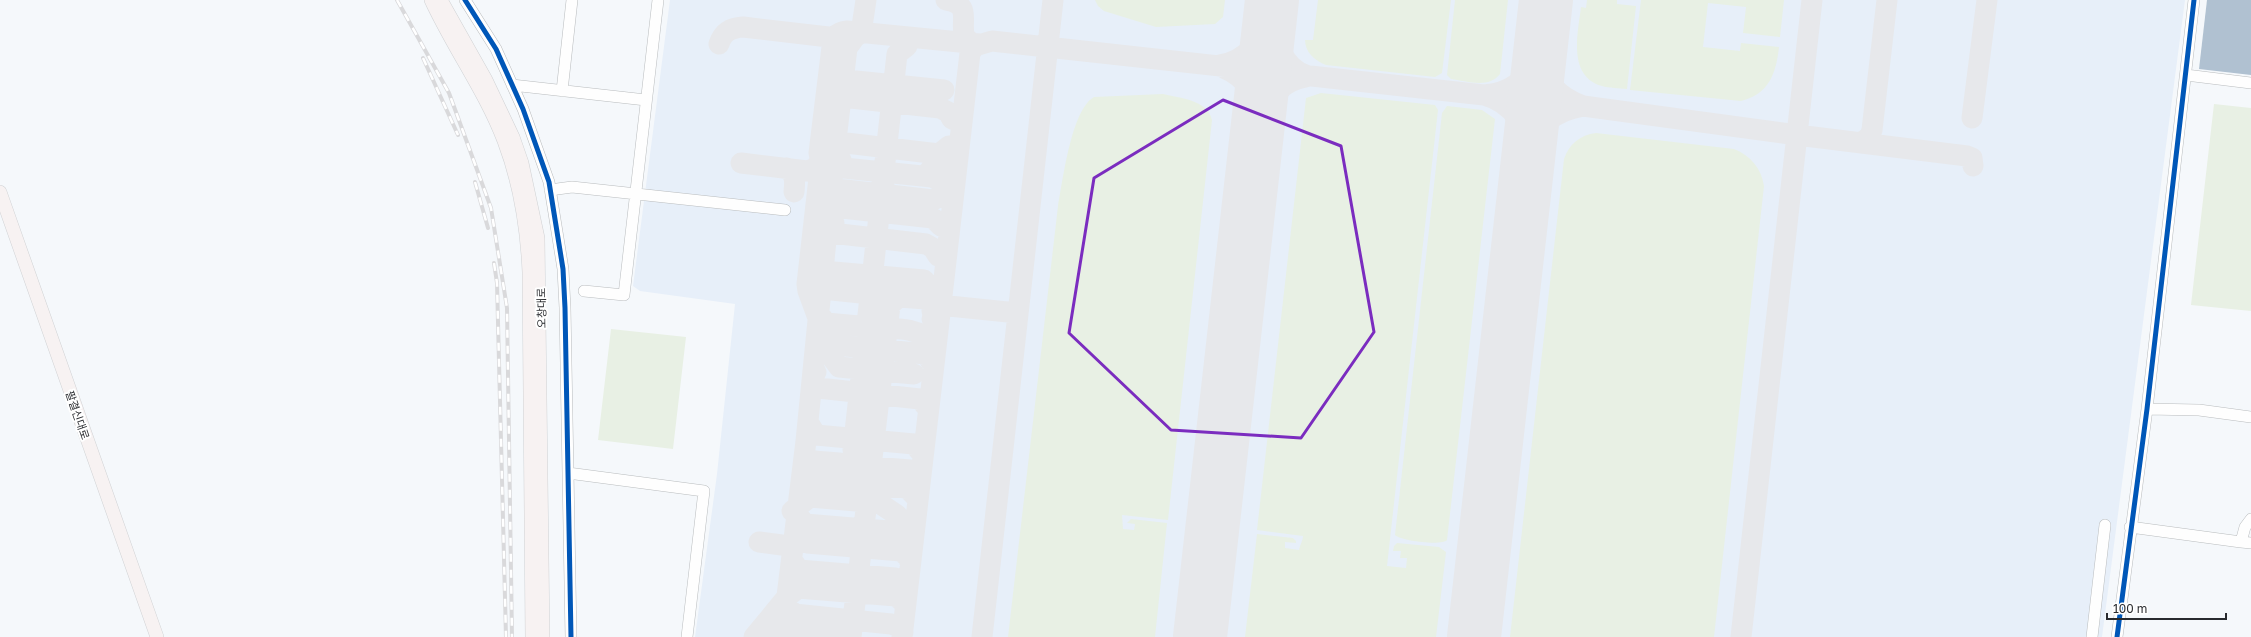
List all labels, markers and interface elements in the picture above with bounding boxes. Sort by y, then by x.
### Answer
street label: 오창대로 [534,288,548,328]
street label: 팔결신대로 [64,389,92,441]
scale bar [2107,595,2226,621]
text: 100 m [2113,601,2147,616]

